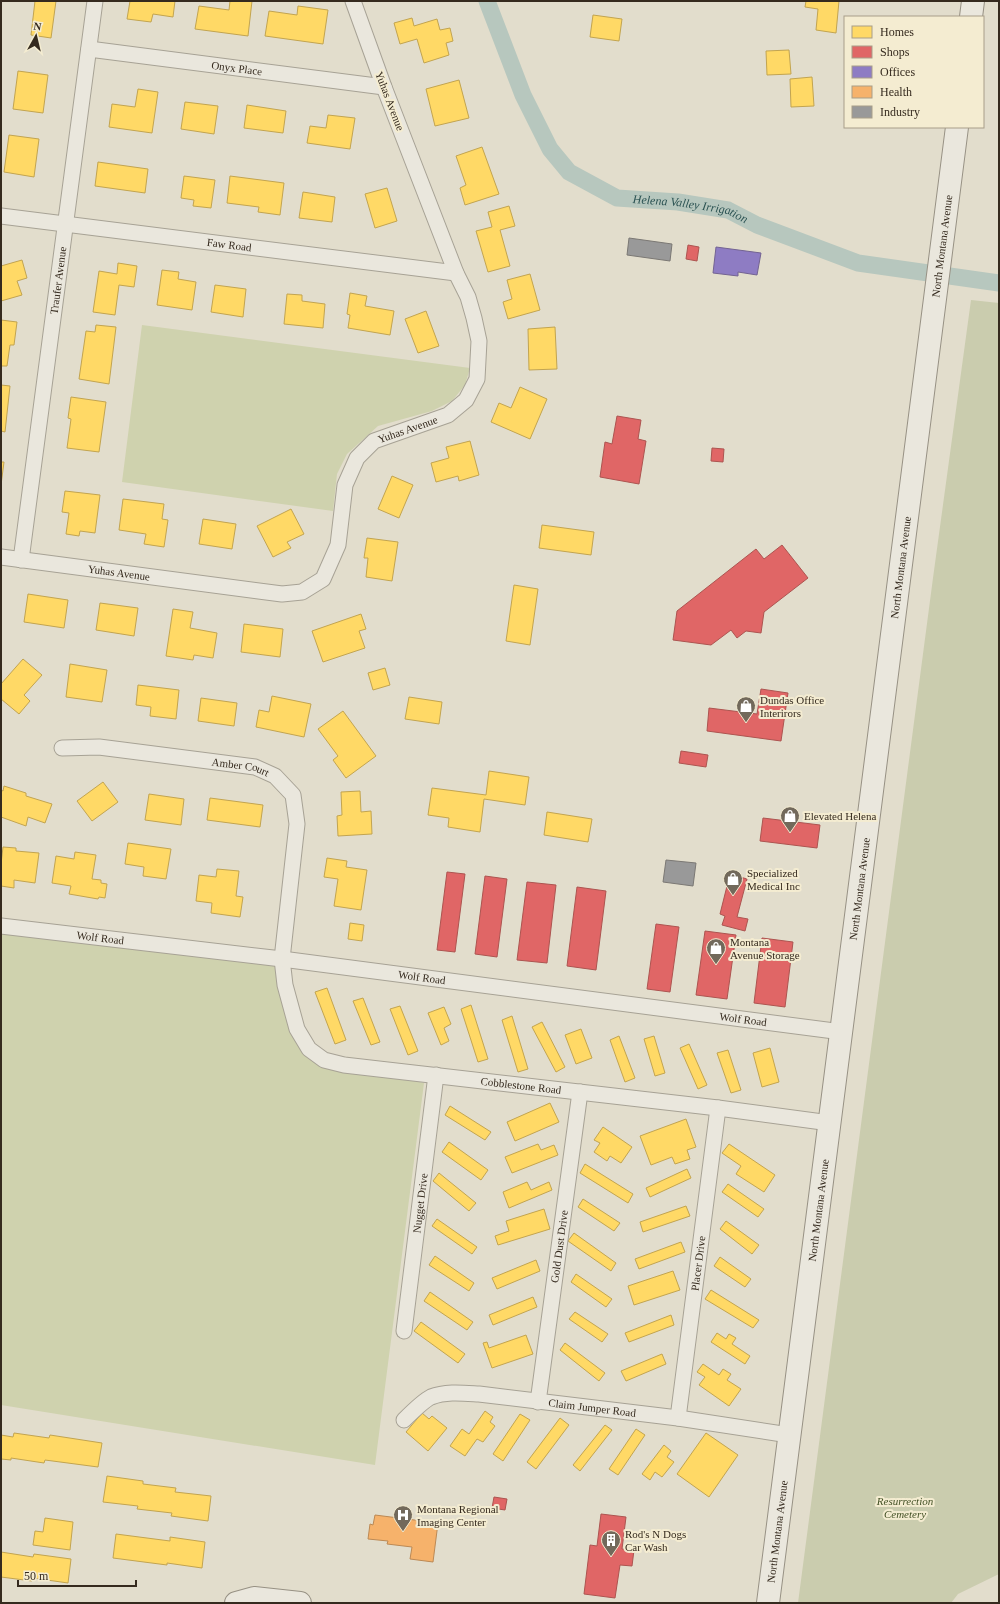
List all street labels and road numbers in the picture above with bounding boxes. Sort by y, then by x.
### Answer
street label: Onyx Place [211,59,263,77]
street label: Yuhas Avenue [373,70,407,132]
street label: North Montana Avenue [929,194,954,298]
street label: Faw Road [206,236,253,253]
street label: Traufer Avenue [48,246,68,315]
street label: Yuhas Avenue [376,413,439,445]
street label: North Montana Avenue [888,515,913,619]
street label: Yuhas Avenue [87,563,151,583]
street label: Amber Court [211,756,271,779]
street label: North Montana Avenue [847,837,872,941]
street label: Wolf Road [76,929,125,946]
street label: Wolf Road [397,968,447,986]
street label: Wolf Road [719,1010,768,1028]
street label: Cobblestone Road [480,1075,562,1096]
street label: North Montana Avenue [806,1158,831,1262]
street label: Nugget Drive [410,1172,430,1234]
street label: Gold Dust Drive [548,1209,570,1284]
street label: Placer Drive [688,1235,707,1292]
street label: Claim Jumper Road [548,1396,637,1419]
street label: North Montana Avenue [765,1480,790,1583]

